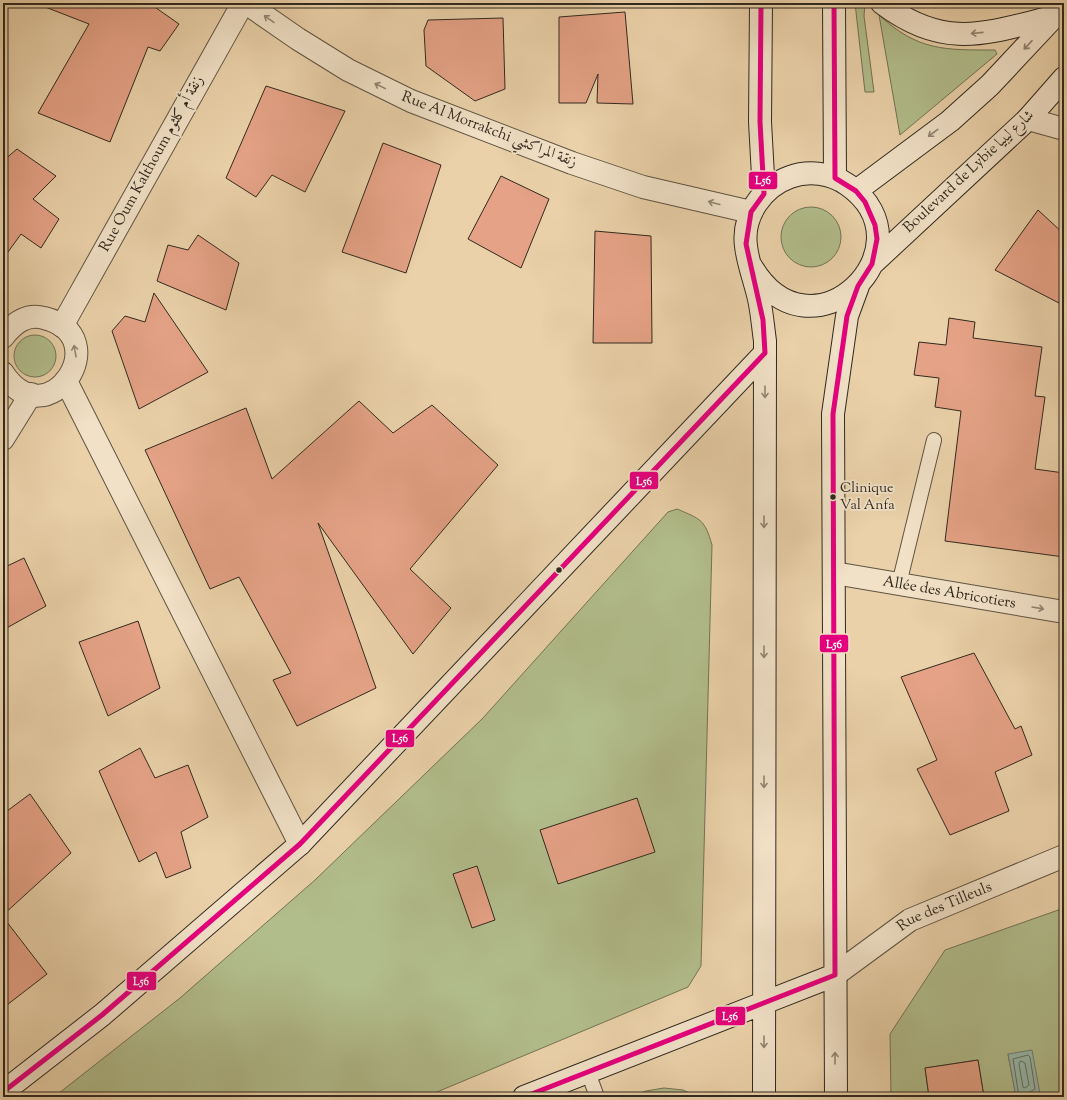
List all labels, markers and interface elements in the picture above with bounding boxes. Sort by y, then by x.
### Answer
one-way arrow [264,15,275,23]
one-way arrow [971,29,984,37]
one-way arrow [1023,40,1033,50]
street label: Rue Oum Kalthoum زنقة أم كلثوم [93,71,210,256]
one-way arrow [375,82,387,89]
street label: Rue Al Morrakchi زنقة المراكشي [398,87,580,175]
street label: Boulevard de Lybie شارع ليبيا [899,106,1040,239]
one-way arrow [928,129,939,138]
line badge: L56 [748,171,778,190]
text: L56 [754,173,771,189]
one-way arrow [707,199,720,206]
one-way arrow [71,345,79,358]
one-way arrow [761,385,769,398]
line badge: L56 [629,471,659,490]
text: L56 [635,474,652,490]
place label: Clinique Val Anfa [840,479,895,516]
marker: Clinique Val Anfa [828,492,838,502]
one-way arrow [760,515,768,528]
unlabelled marker [554,565,564,575]
street label: Allée des Abricotiers [881,571,1018,614]
one-way arrow [1032,604,1045,612]
line badge: L56 [819,634,849,653]
text: L56 [825,637,842,653]
one-way arrow [760,645,768,658]
line badge: L56 [385,729,415,748]
text: L56 [391,731,408,747]
one-way arrow [760,775,768,788]
street label: Rue des Tilleuls [893,877,995,937]
line badge: L56 [126,971,157,991]
text: L56 [132,974,149,990]
line badge: L56 [715,1006,746,1026]
text: L56 [721,1009,738,1025]
one-way arrow [760,1035,768,1048]
one-way arrow [831,1052,839,1065]

